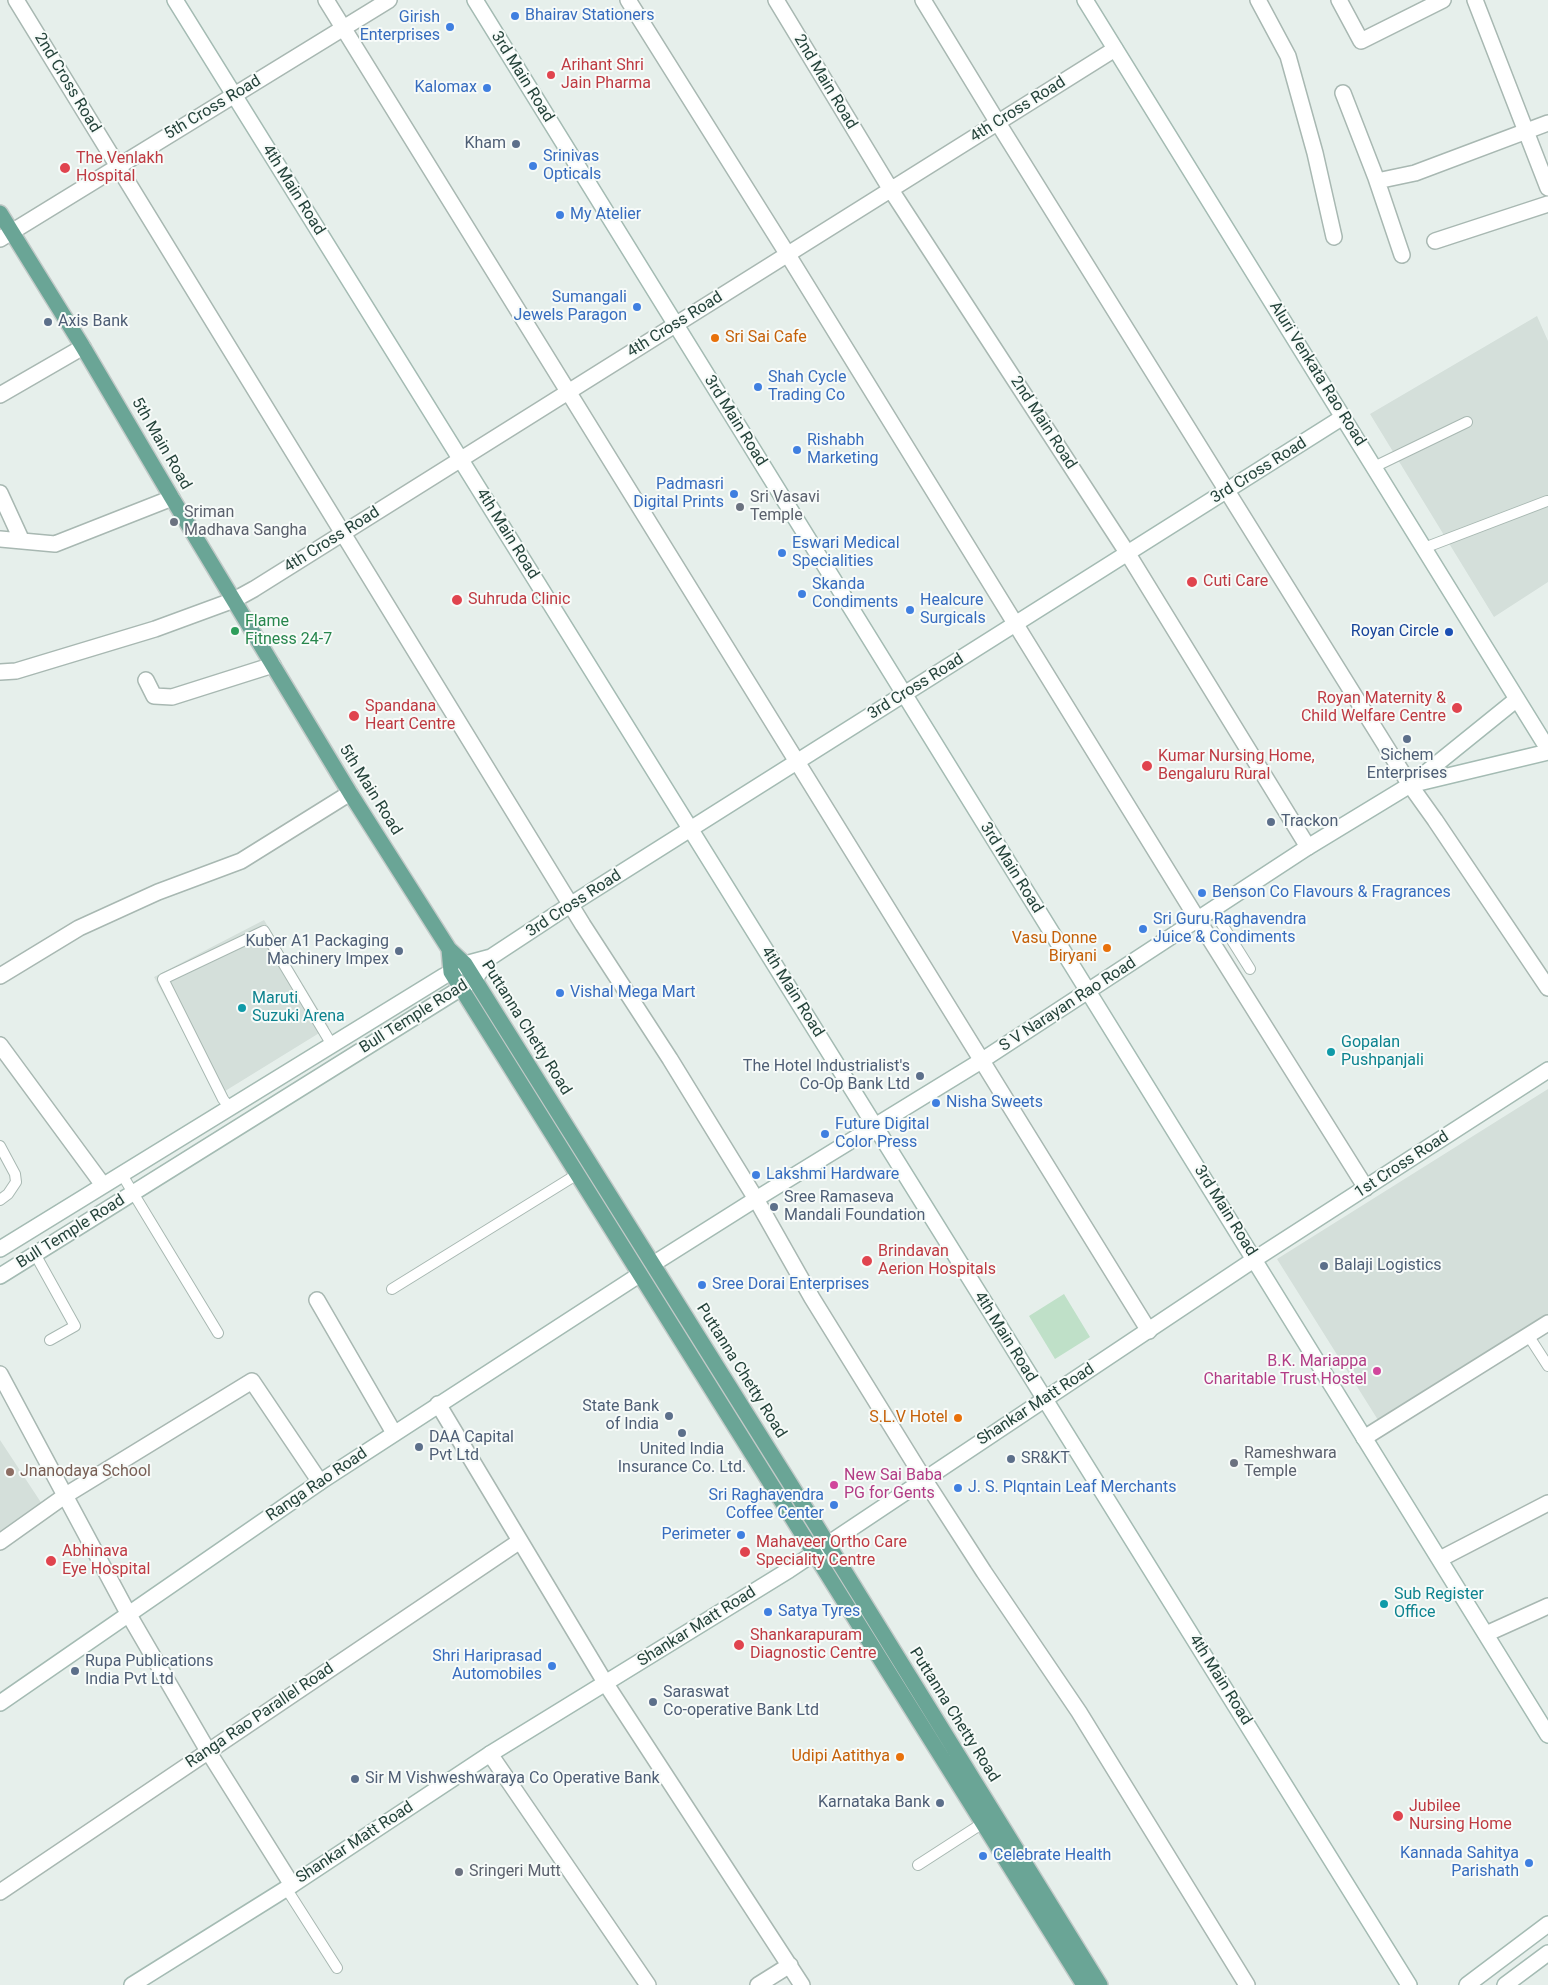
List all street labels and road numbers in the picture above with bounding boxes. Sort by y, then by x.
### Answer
street label: 3rd Main Road [486,28,558,126]
street label: 2nd Cross Road [30,30,104,136]
street label: 2nd Main Road [789,31,861,133]
street label: 5th Cross Road [161,72,265,144]
street label: 4th Cross Road [967,73,1069,147]
street label: 4th Main Road [258,141,328,239]
street label: 4th Cross Road [624,288,726,362]
street label: Aluri Venkata Rao Road [1265,298,1369,450]
street label: 3rd Main Road [699,372,771,470]
street label: 2nd Main Road [1006,373,1080,473]
street label: 5th Main Road [127,395,195,493]
street label: 3rd Cross Road [1208,434,1310,508]
street label: 4th Main Road [472,485,542,583]
street label: 4th Cross Road [281,503,383,577]
street label: 3rd Cross Road [865,650,967,724]
street label: 5th Main Road [335,741,405,839]
street label: 3rd Main Road [975,819,1047,917]
street label: 3rd Cross Road [523,866,625,942]
street label: 4th Main Road [757,943,827,1041]
street label: S V Narayan Rao Road [996,954,1140,1056]
street label: Puttanna Chetty Road [477,957,575,1099]
street label: Bull Temple Road [356,976,472,1058]
street label: 1st Cross Road [1351,1127,1453,1203]
street label: 3rd Main Road [1189,1162,1261,1260]
street label: Bull Temple Road [13,1191,129,1273]
street label: 4th Main Road [970,1288,1040,1386]
street label: Puttanna Chetty Road [692,1300,790,1442]
street label: Shankar Matt Road [974,1360,1098,1450]
street label: Ranga Rao Road [263,1444,371,1526]
street label: Shankar Matt Road [634,1583,760,1671]
street label: 4th Main Road [1185,1631,1255,1729]
street label: Puttanna Chetty Road [905,1644,1003,1786]
street label: Ranga Rao Parallel Road [182,1659,338,1773]
street label: Shankar Matt Road [293,1798,417,1888]

